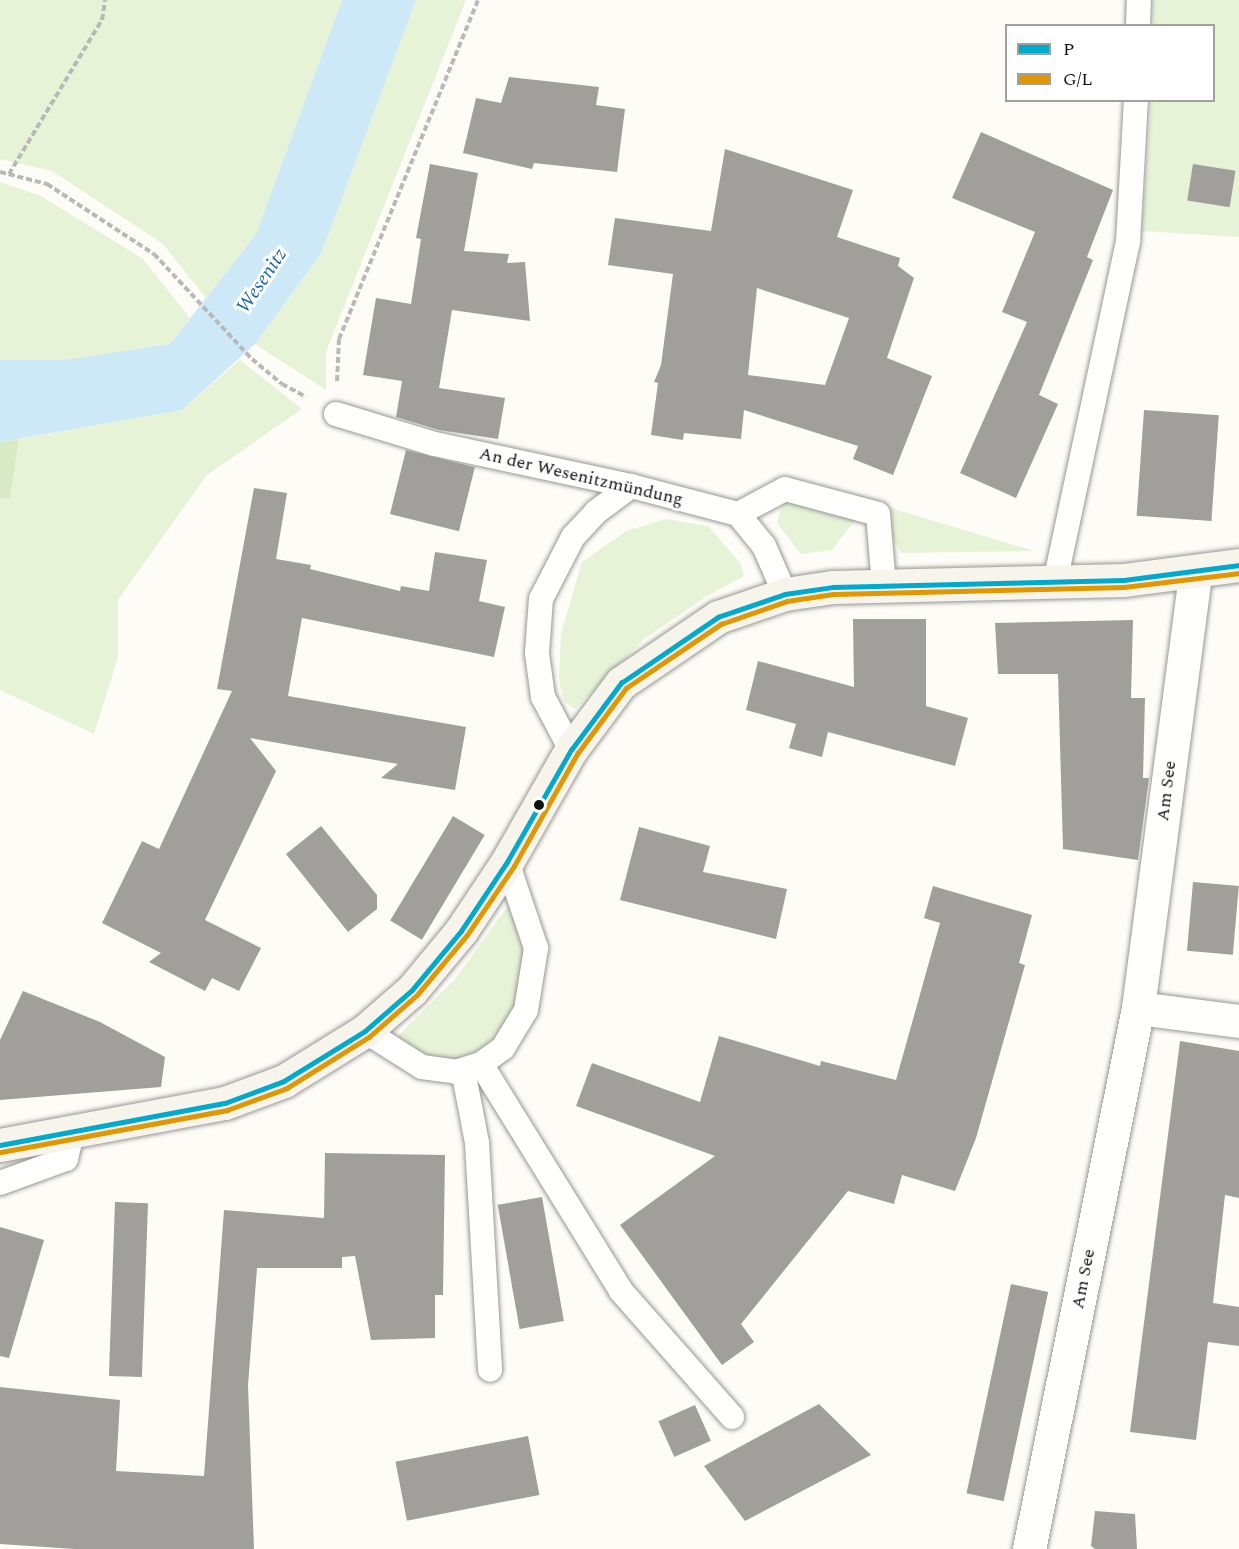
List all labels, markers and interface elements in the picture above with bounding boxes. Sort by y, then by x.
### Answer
legend [1005,24,1215,102]
text: P [1063,36,1074,63]
text: G/L [1063,66,1093,93]
water label: Wesenitz [232,244,292,318]
street label: An der Wesenitzmündung [477,443,685,511]
street label: Am See [1153,759,1181,823]
unlabelled marker [533,799,545,811]
street label: Am See [1068,1247,1100,1311]

